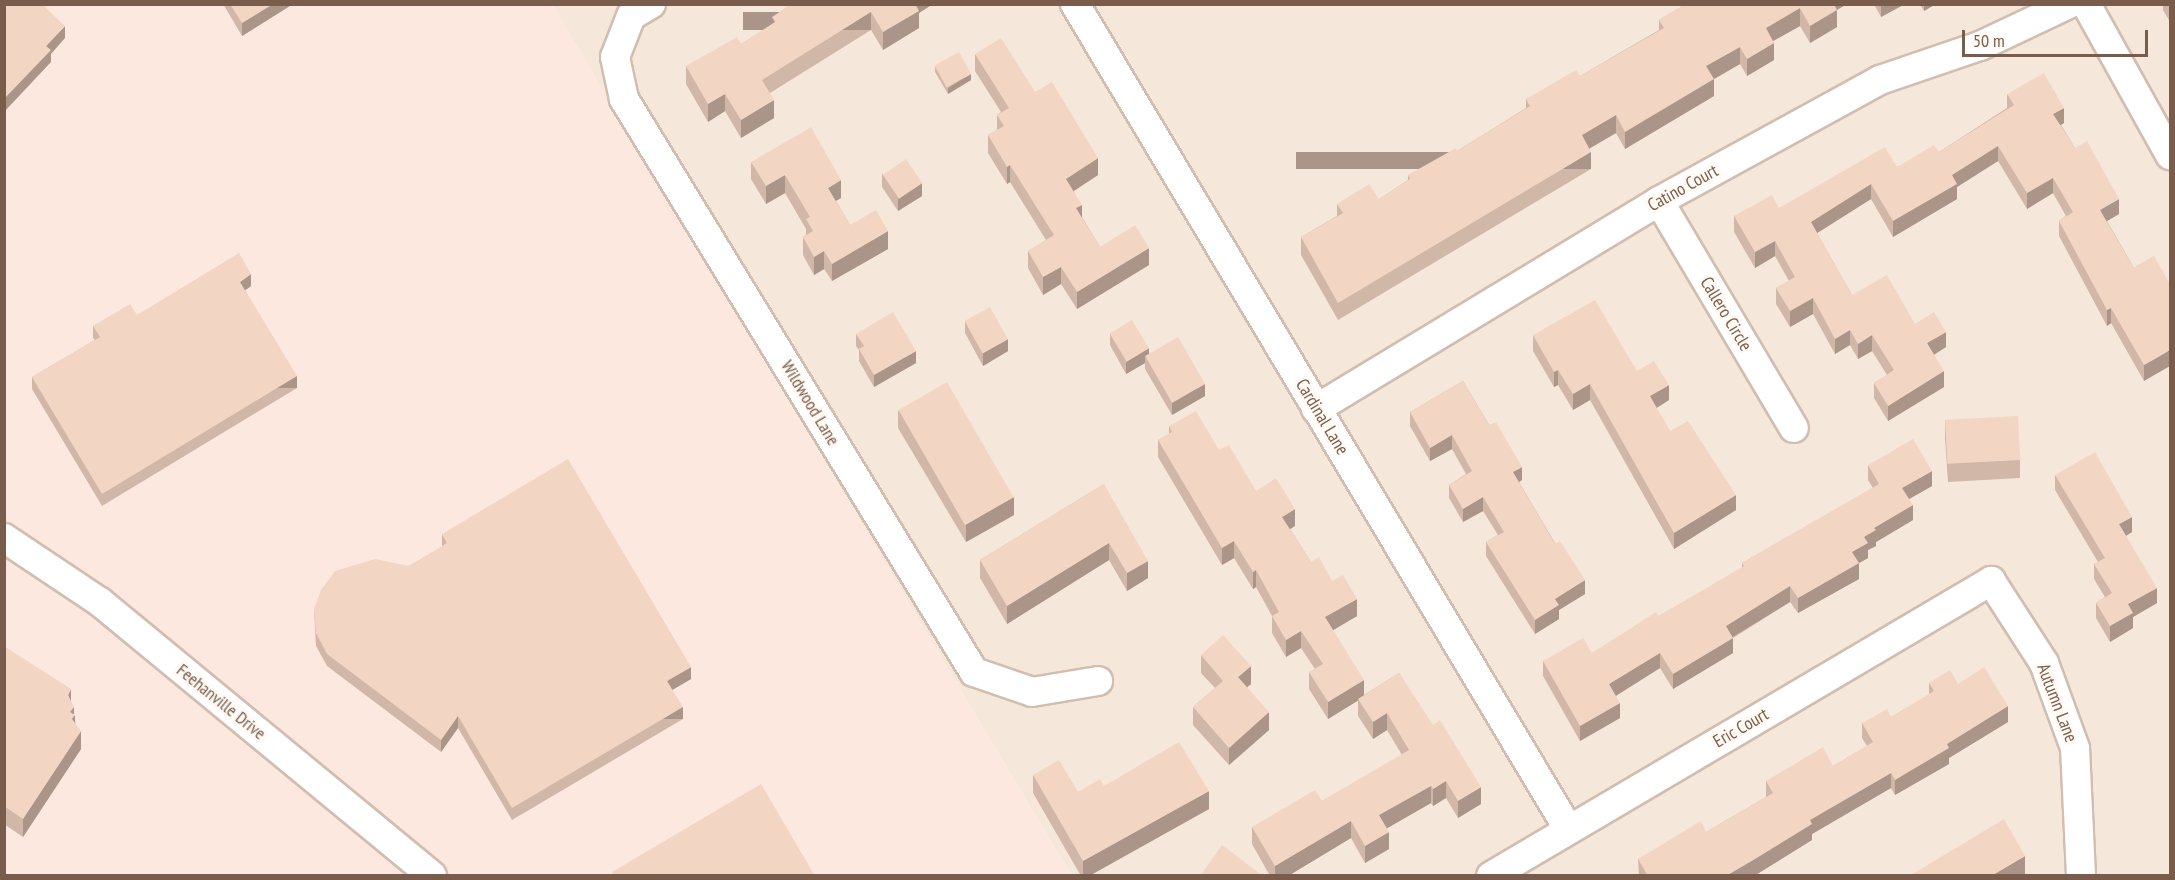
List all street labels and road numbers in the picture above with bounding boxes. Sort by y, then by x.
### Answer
street label: Catino Court [1644,160,1722,216]
street label: Callero Circle [1695,273,1757,355]
street label: Wildwood Lane [776,357,844,449]
street label: Cardinal Lane [1291,375,1353,459]
street label: Feehanville Drive [172,659,270,745]
street label: Autumn Lane [2032,661,2082,745]
street label: Eric Court [1709,704,1773,752]

